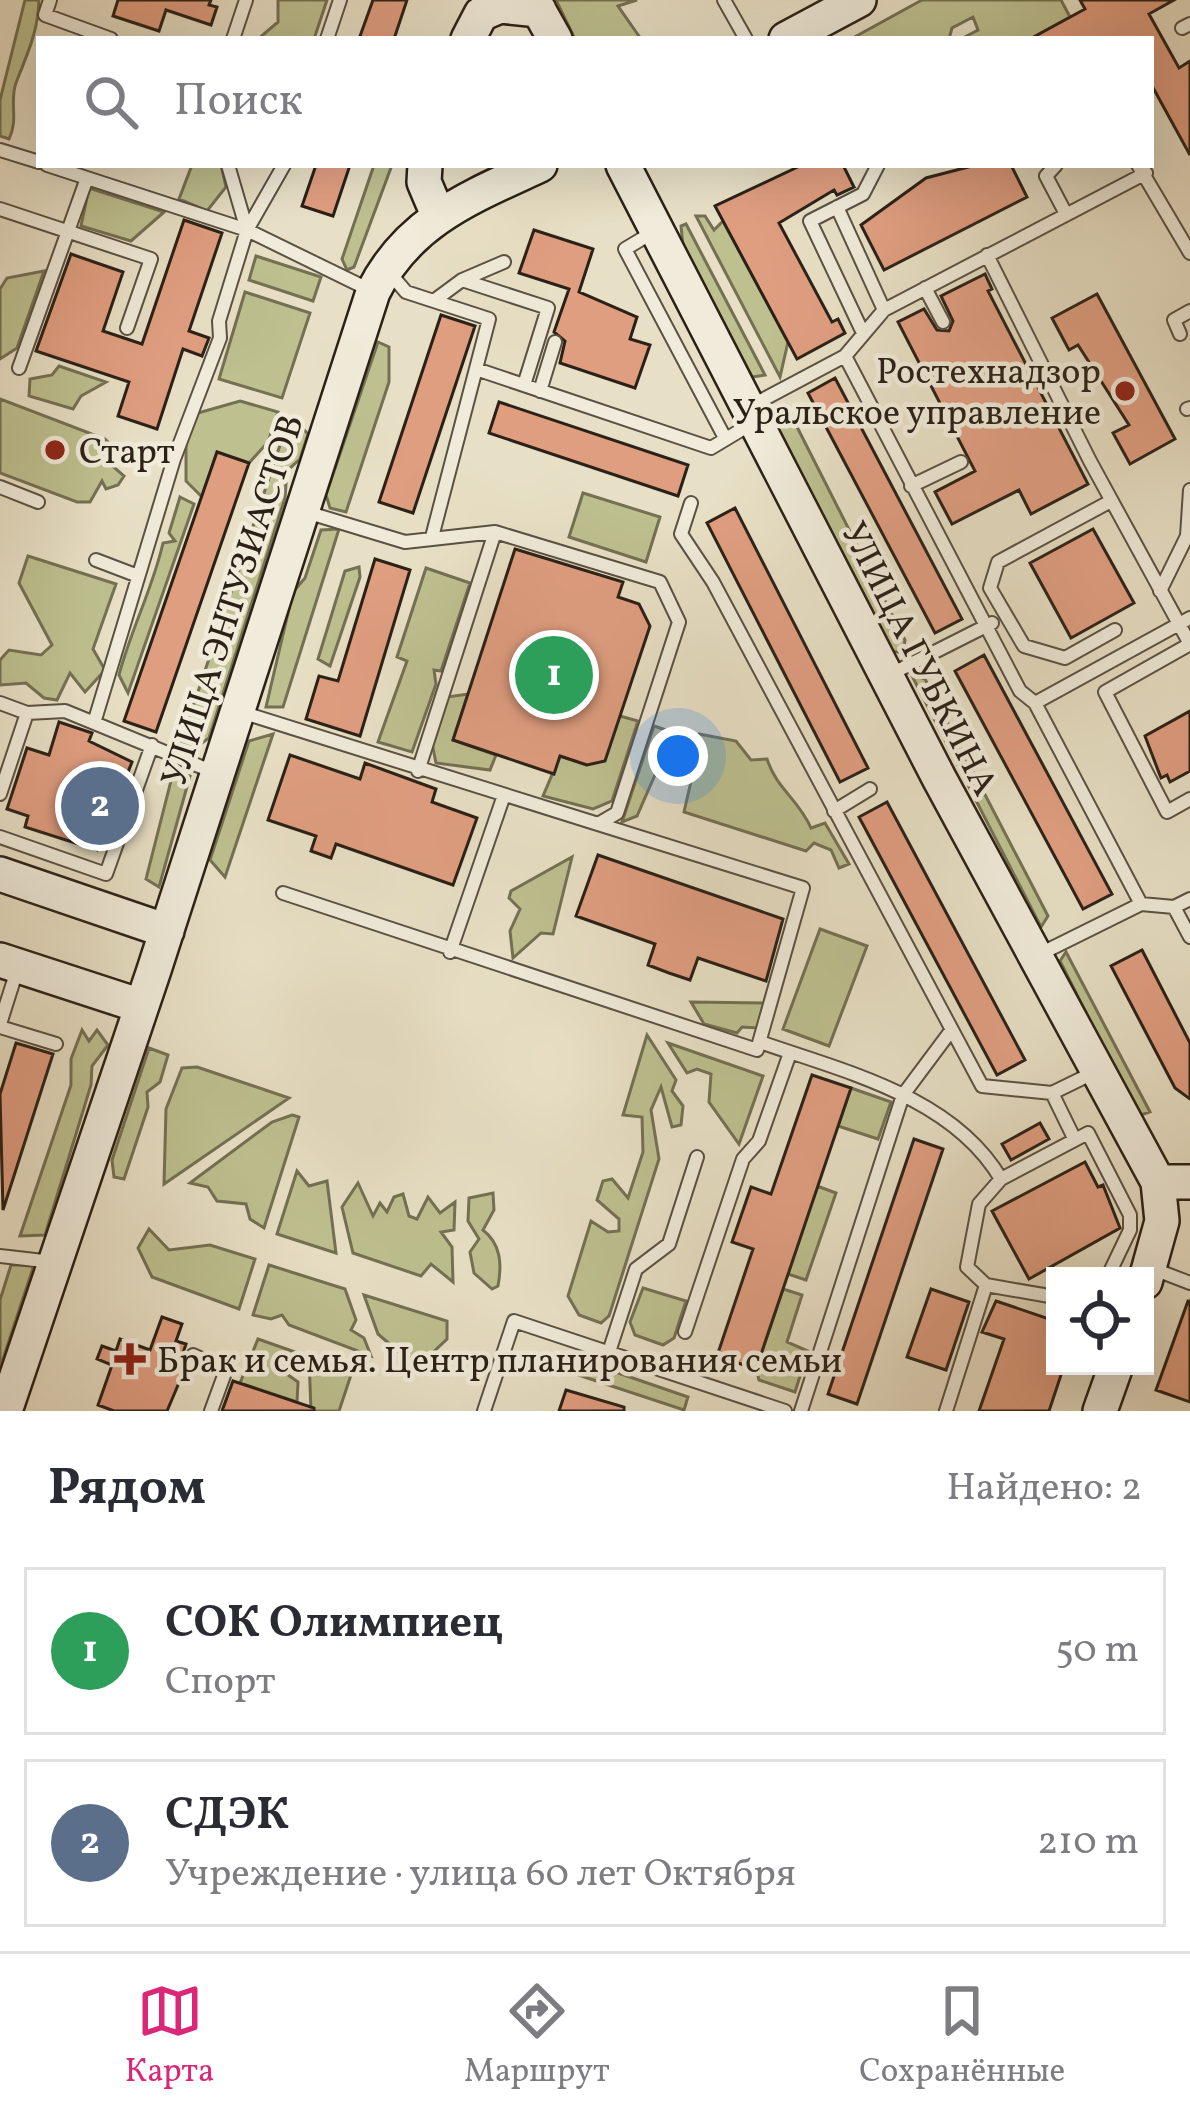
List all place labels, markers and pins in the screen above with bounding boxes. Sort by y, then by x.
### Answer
place label: Ростехнадзор Уральское управление [733,349,1101,440]
marker: Ростехнадзор Уральское управление [1112,378,1138,404]
place label: Старт [79,429,175,479]
marker: Старт [42,437,68,463]
pin: 1 [515,630,593,720]
pin: 2 [61,761,139,851]
place label: Брак и семья. Центр планирования семьи [157,1338,842,1388]
marker: Брак и семья. Центр планирования семьи [114,1343,146,1375]

